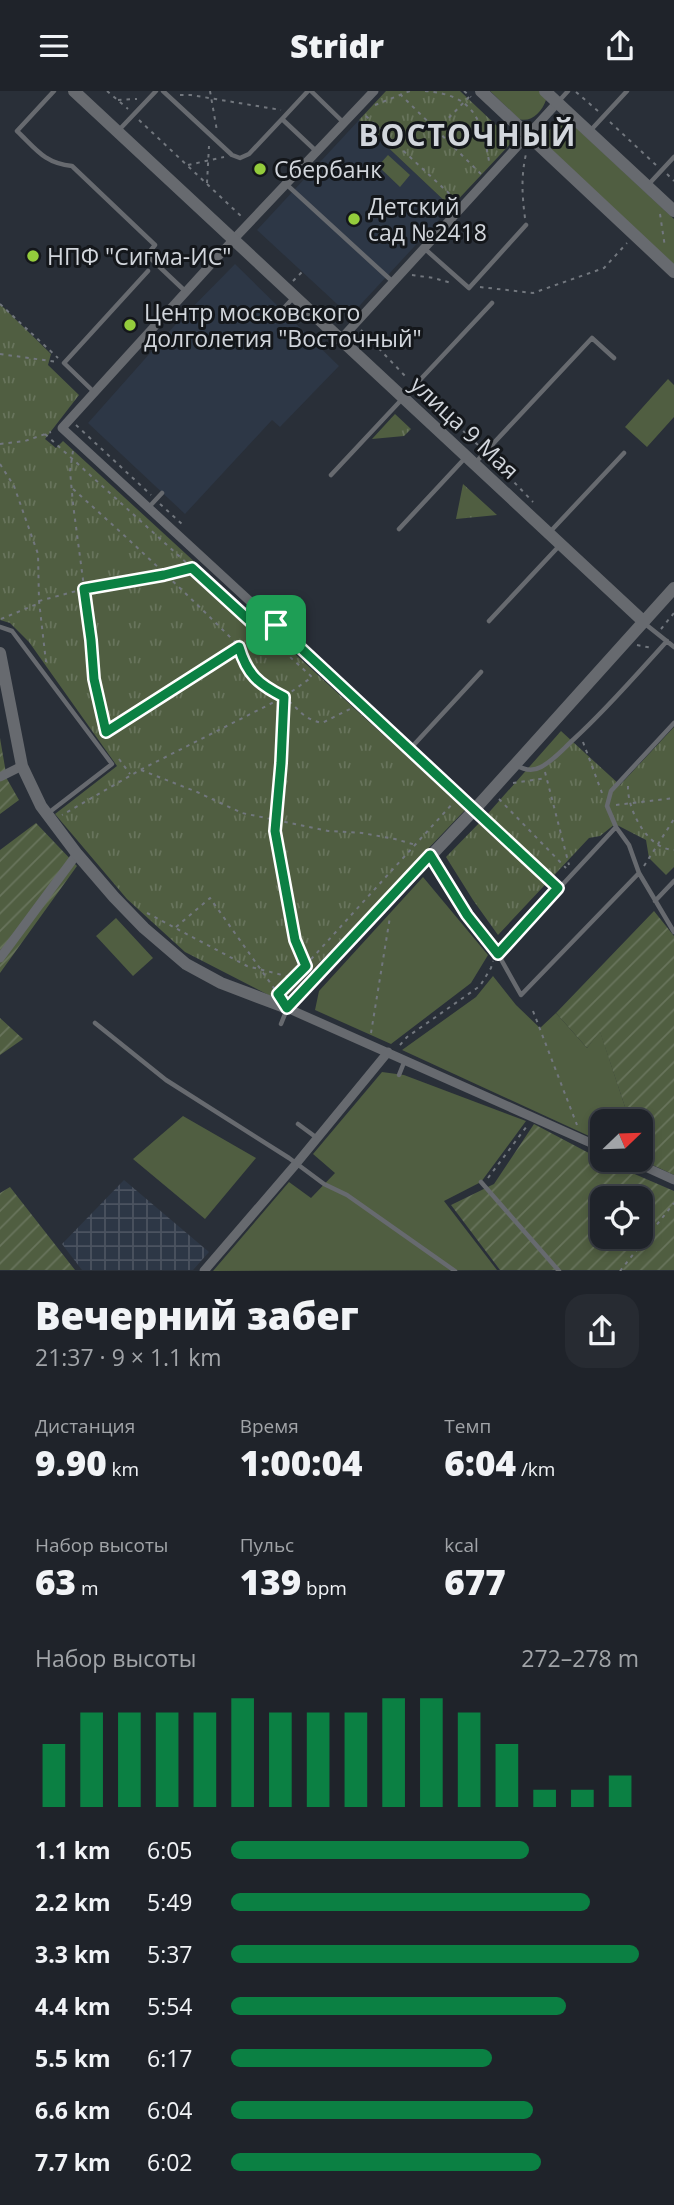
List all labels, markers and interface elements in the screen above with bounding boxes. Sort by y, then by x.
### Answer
text: Stridr [290,24,384,67]
icon: menu [35,27,73,65]
icon: share [601,27,639,65]
district label: ВОСТОЧНЫЙ [358,114,578,155]
place label: Сбербанк [274,153,382,185]
marker: Сбербанк [252,161,268,177]
place label: Детский сад №2418 [368,190,487,248]
marker: Детский сад №2418 [346,211,362,227]
place label: НПФ "Сигма-ИС" [47,240,231,272]
marker: НПФ "Сигма-ИС" [25,248,41,264]
place label: Центр московского долголетия "Восточный" [144,296,422,354]
marker: Центр московского долголетия "Восточный" [122,317,138,333]
street label: улица 9 Мая [404,368,526,486]
pin [246,595,306,655]
icon: arrive [257,606,295,644]
north arrow [590,1109,653,1173]
map controls [590,1109,653,1249]
button: locate [590,1186,653,1249]
text: Вечерний забег [35,1289,359,1341]
button: share [565,1294,639,1368]
text: 21:37 · 9 × 1.1 km [35,1341,222,1373]
text: Дистанция [35,1413,135,1439]
text: Время [240,1413,299,1439]
text: Темп [444,1413,491,1439]
text: 9.90 [35,1439,107,1486]
text: 1:00:04 [240,1439,362,1486]
text: 6:04 [444,1439,516,1486]
text: km [107,1456,139,1482]
text: /km [516,1456,555,1482]
text: Набор высоты [35,1532,168,1558]
text: Пульс [240,1532,294,1558]
text: kcal [444,1532,479,1558]
text: 63 [35,1558,76,1605]
text: 139 [240,1558,301,1605]
text: 677 [444,1558,506,1605]
text: m [76,1575,99,1601]
text: bpm [301,1575,347,1601]
text: Набор высоты [35,1642,197,1674]
text: 272–278 m [521,1642,639,1674]
text: 1.1 km [35,1834,111,1866]
text: 6:05 [147,1834,193,1866]
text: 2.2 km [35,1886,111,1918]
text: 5:49 [147,1886,193,1918]
text: 3.3 km [35,1938,111,1970]
text: 5:37 [147,1938,193,1970]
text: 4.4 km [35,1990,111,2022]
text: 5:54 [147,1990,193,2022]
text: 5.5 km [35,2042,111,2074]
text: 6:17 [147,2042,193,2074]
text: 6.6 km [35,2094,111,2126]
text: 6:04 [147,2094,193,2126]
text: 7.7 km [35,2146,111,2178]
text: 6:02 [147,2146,193,2178]

